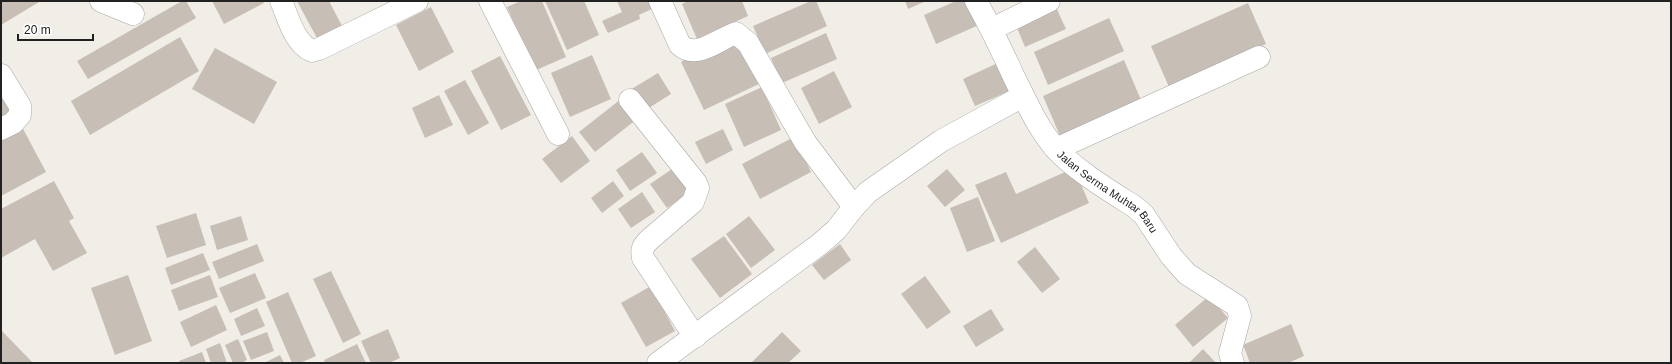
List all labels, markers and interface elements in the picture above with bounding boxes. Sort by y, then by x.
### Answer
scale bar [18,16,93,42]
text: 20 m [24,23,51,37]
street label: Jalan Serma Muhtar Baru [1055,148,1160,235]

